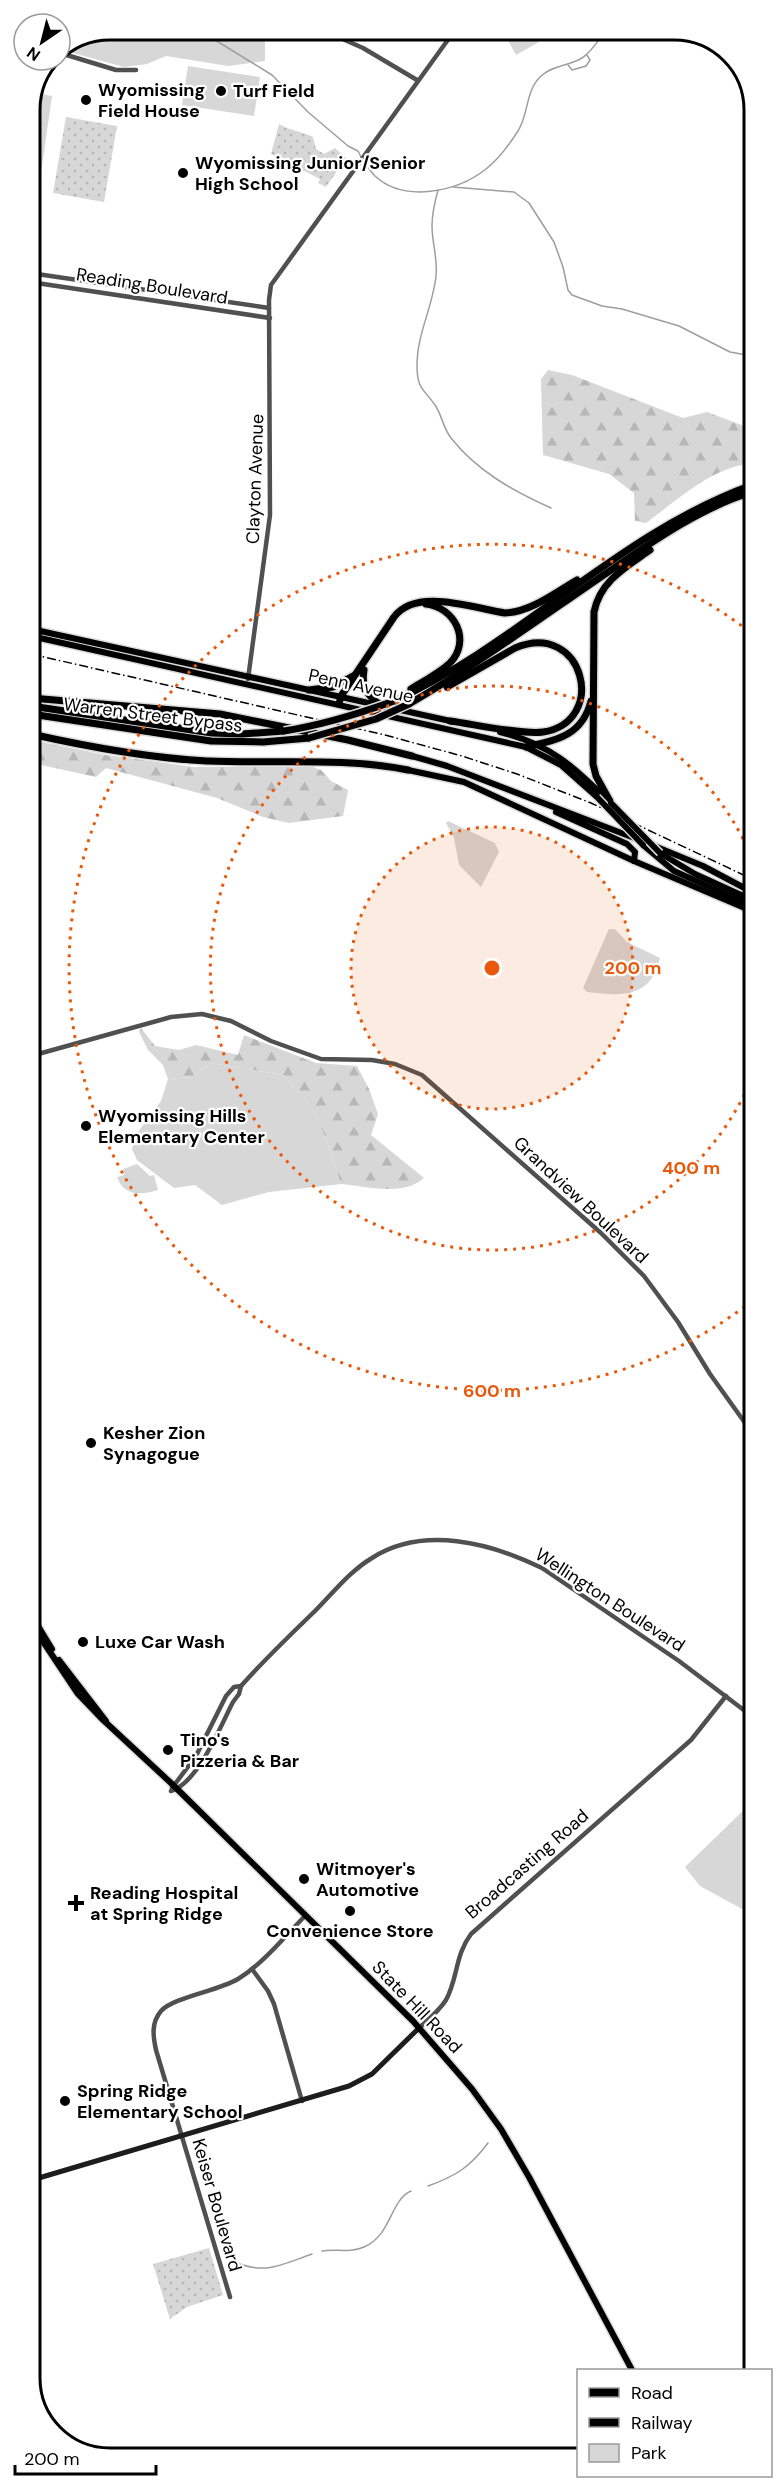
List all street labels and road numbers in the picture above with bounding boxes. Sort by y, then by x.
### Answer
street label: Reading Boulevard [75,262,229,310]
street label: Clayton Avenue [241,414,269,544]
street label: Penn Avenue [306,663,416,709]
street label: Warren Street Bypass [62,692,244,738]
street label: Grandview Boulevard [508,1131,654,1269]
street label: Wellington Boulevard [530,1542,690,1658]
street label: Broadcasting Road [460,1804,594,1924]
street label: State Hill Road [367,1955,467,2059]
street label: Keiser Boulevard [187,2136,247,2274]

